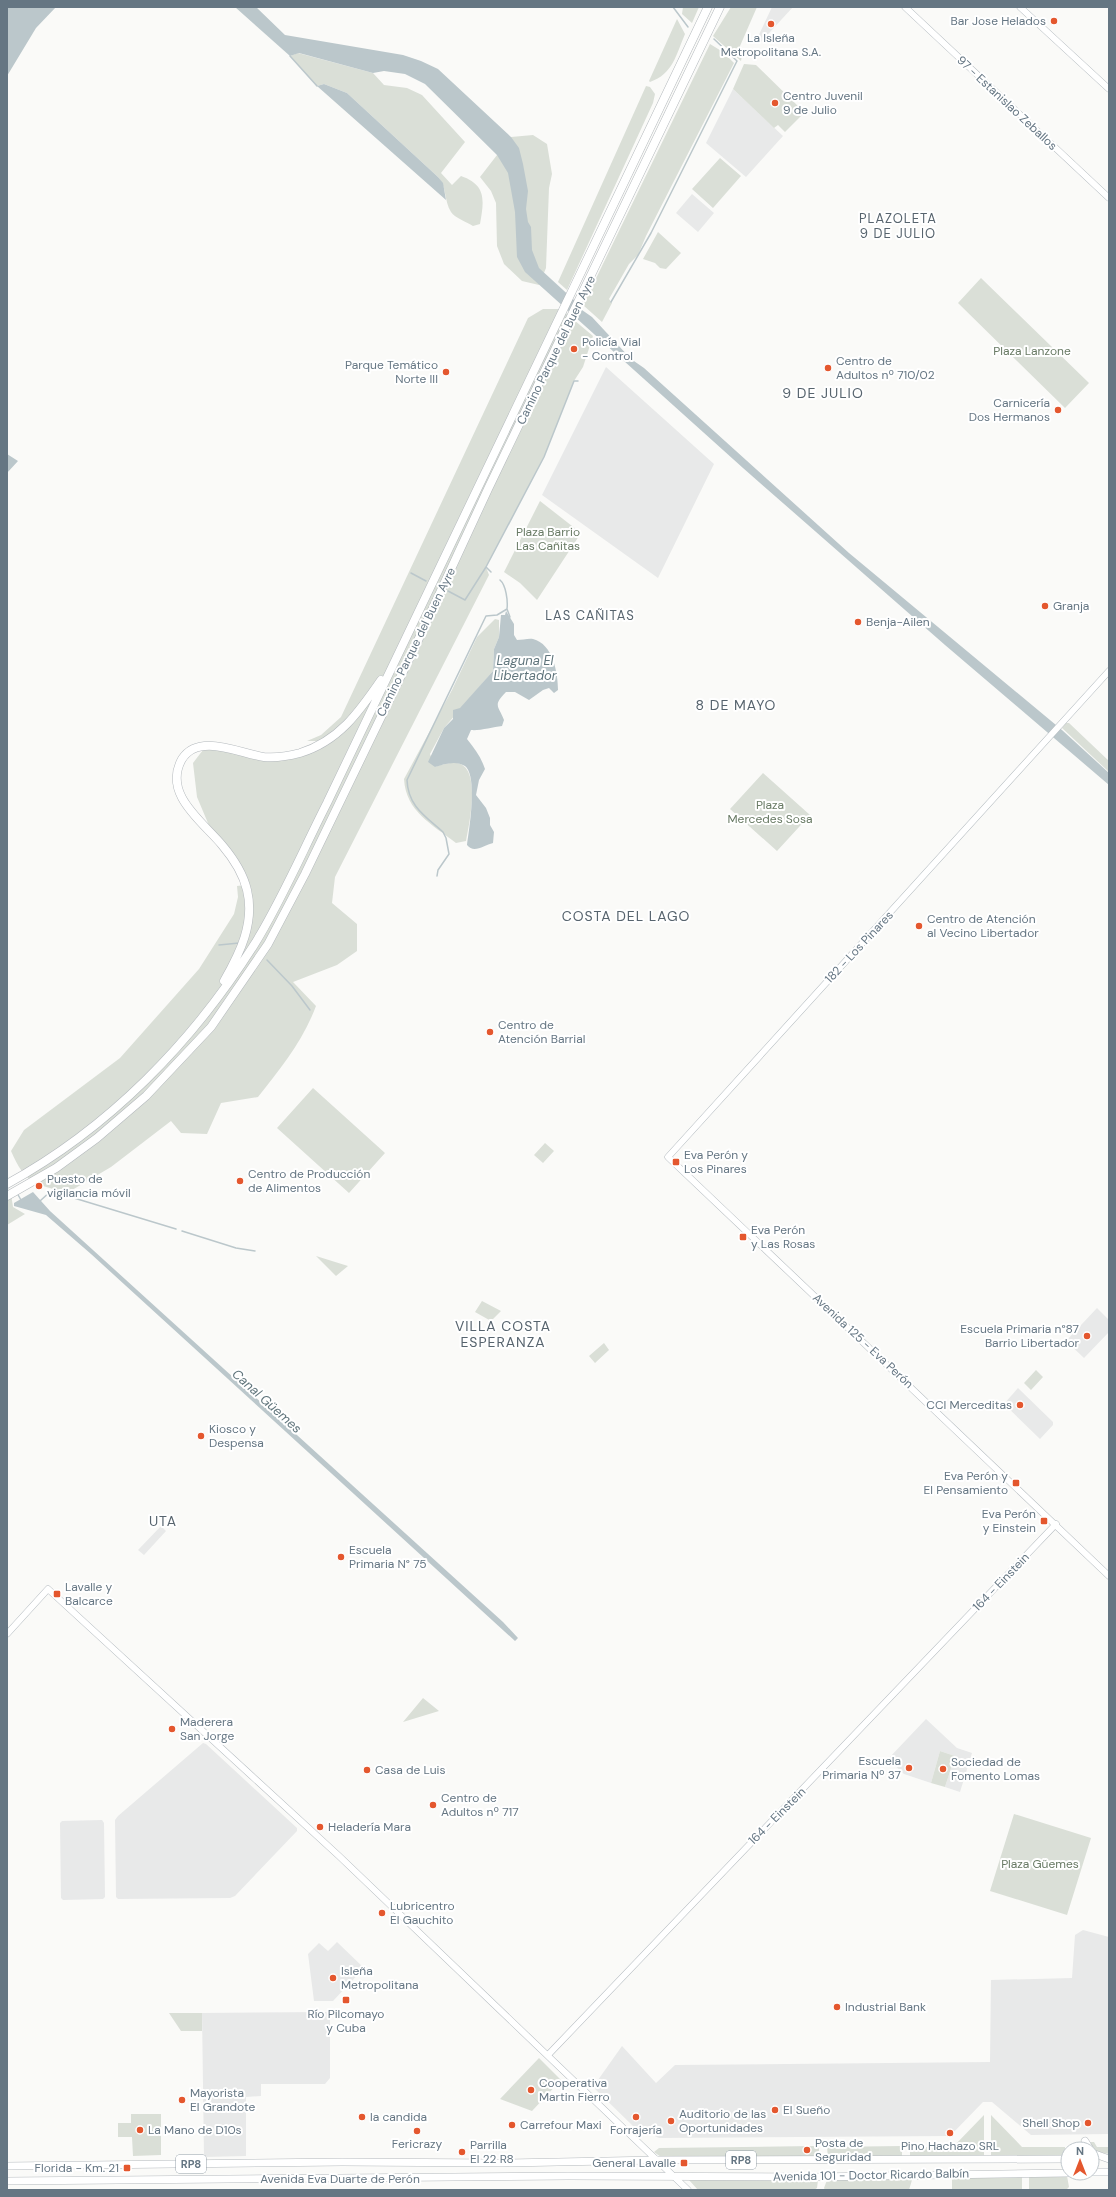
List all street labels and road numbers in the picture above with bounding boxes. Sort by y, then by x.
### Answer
street label: 97 - Estanislao Zeballos [953,52,1061,154]
street label: Camino Parque del Buen Ayre [513,273,599,427]
street label: Camino Parque del Buen Ayre [373,565,459,719]
street label: 182 - Los Pinares [821,907,897,987]
street label: Avenida 125 - Eva Perón [809,1290,917,1392]
street label: 164 - Einstein [969,1549,1033,1614]
street label: 164 - Einstein [745,1784,809,1848]
road number: RP8 [726,2151,756,2169]
road number: RP8 [176,2155,206,2173]
street label: Avenida 101 - Doctor Ricardo Balbín [773,2165,969,2185]
street label: Avenida Eva Duarte de Perón [260,2171,420,2187]

